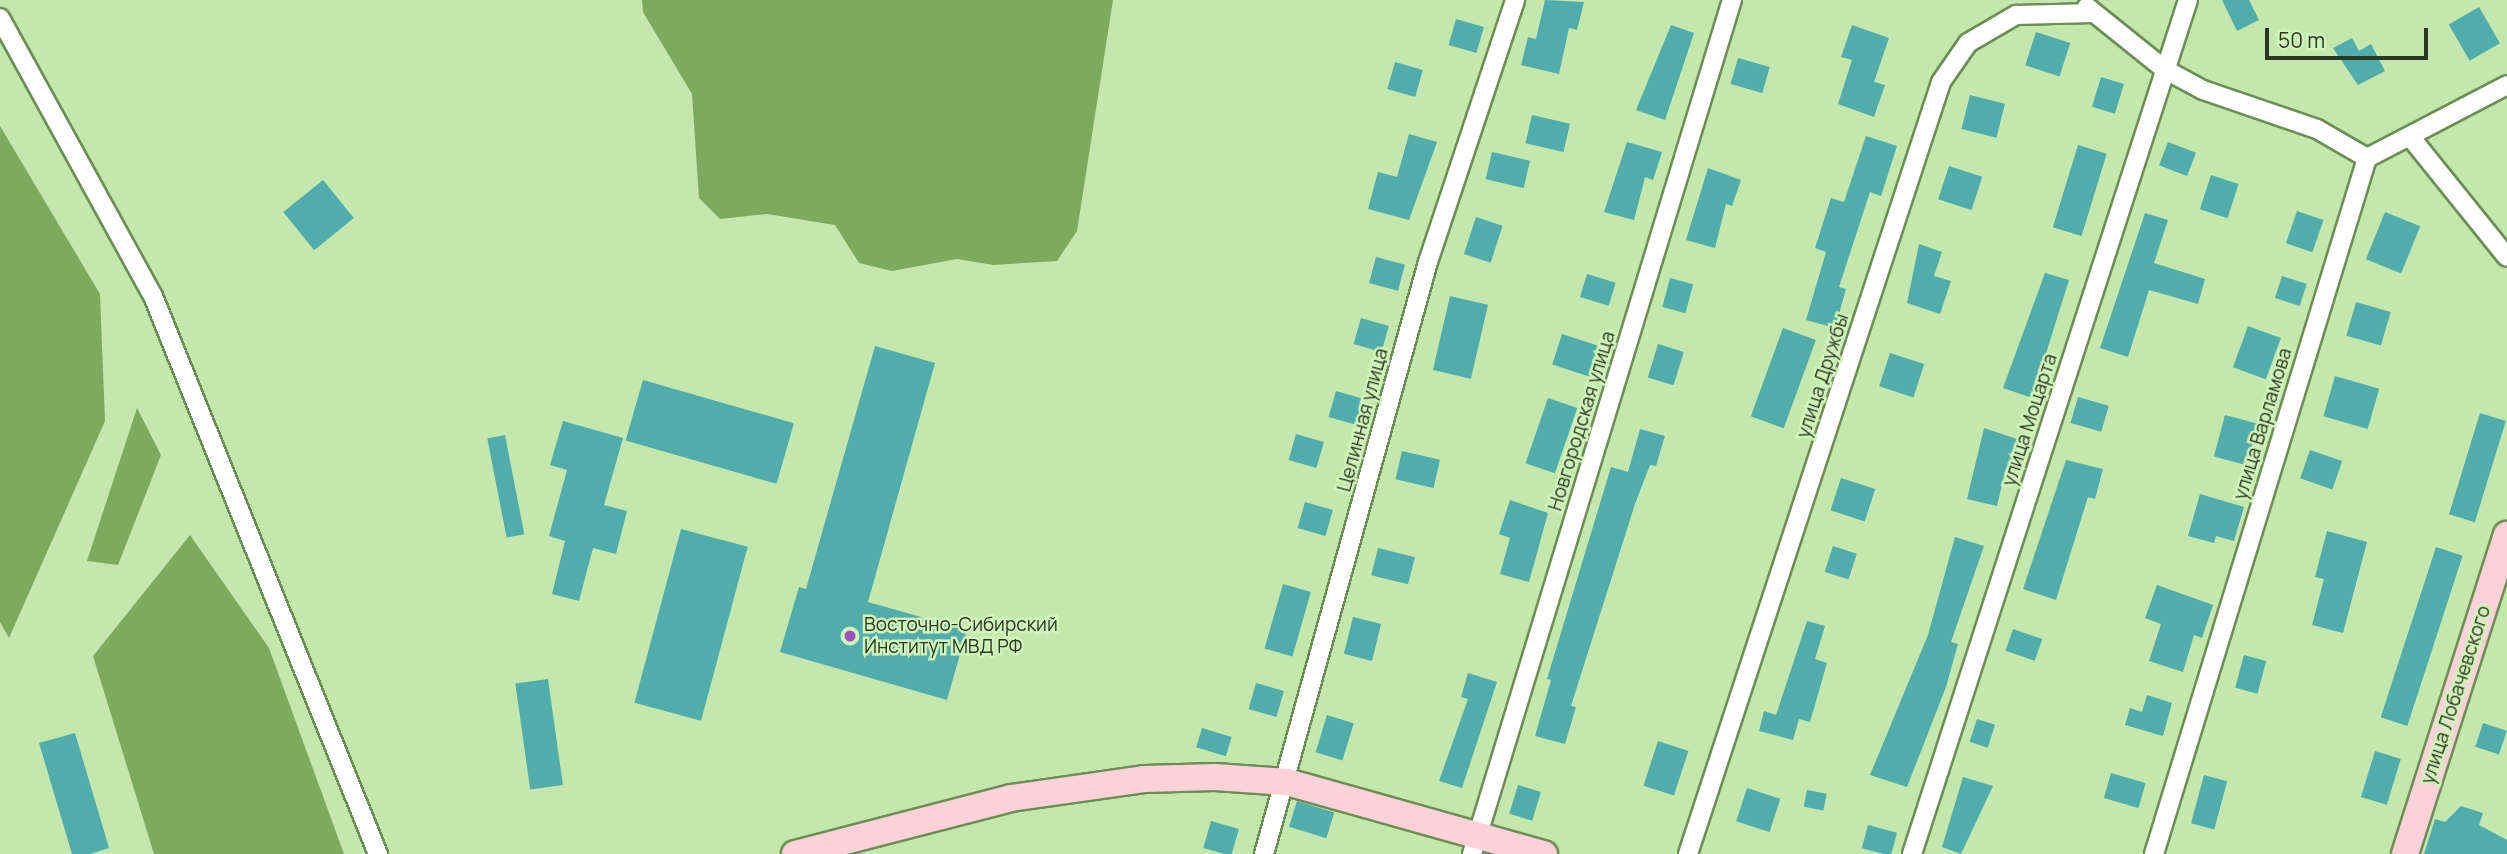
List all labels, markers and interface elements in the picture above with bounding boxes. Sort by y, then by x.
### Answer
scale bar [2269,14,2432,58]
text: 50 m [2278,26,2325,54]
street label: улица Дружбы [1792,311,1854,441]
street label: Новгородская улица [1544,328,1620,514]
street label: улица Варламова [2229,345,2297,503]
street label: Целинная улица [1333,346,1393,494]
street label: улица Моцарта [1998,351,2062,489]
street label: улица Лобачевского [2416,603,2496,787]
place label: Восточно-Сибирский Институт МВД РФ [864,614,1058,658]
marker: Восточно-Сибирский Институт МВД РФ [842,628,858,644]

